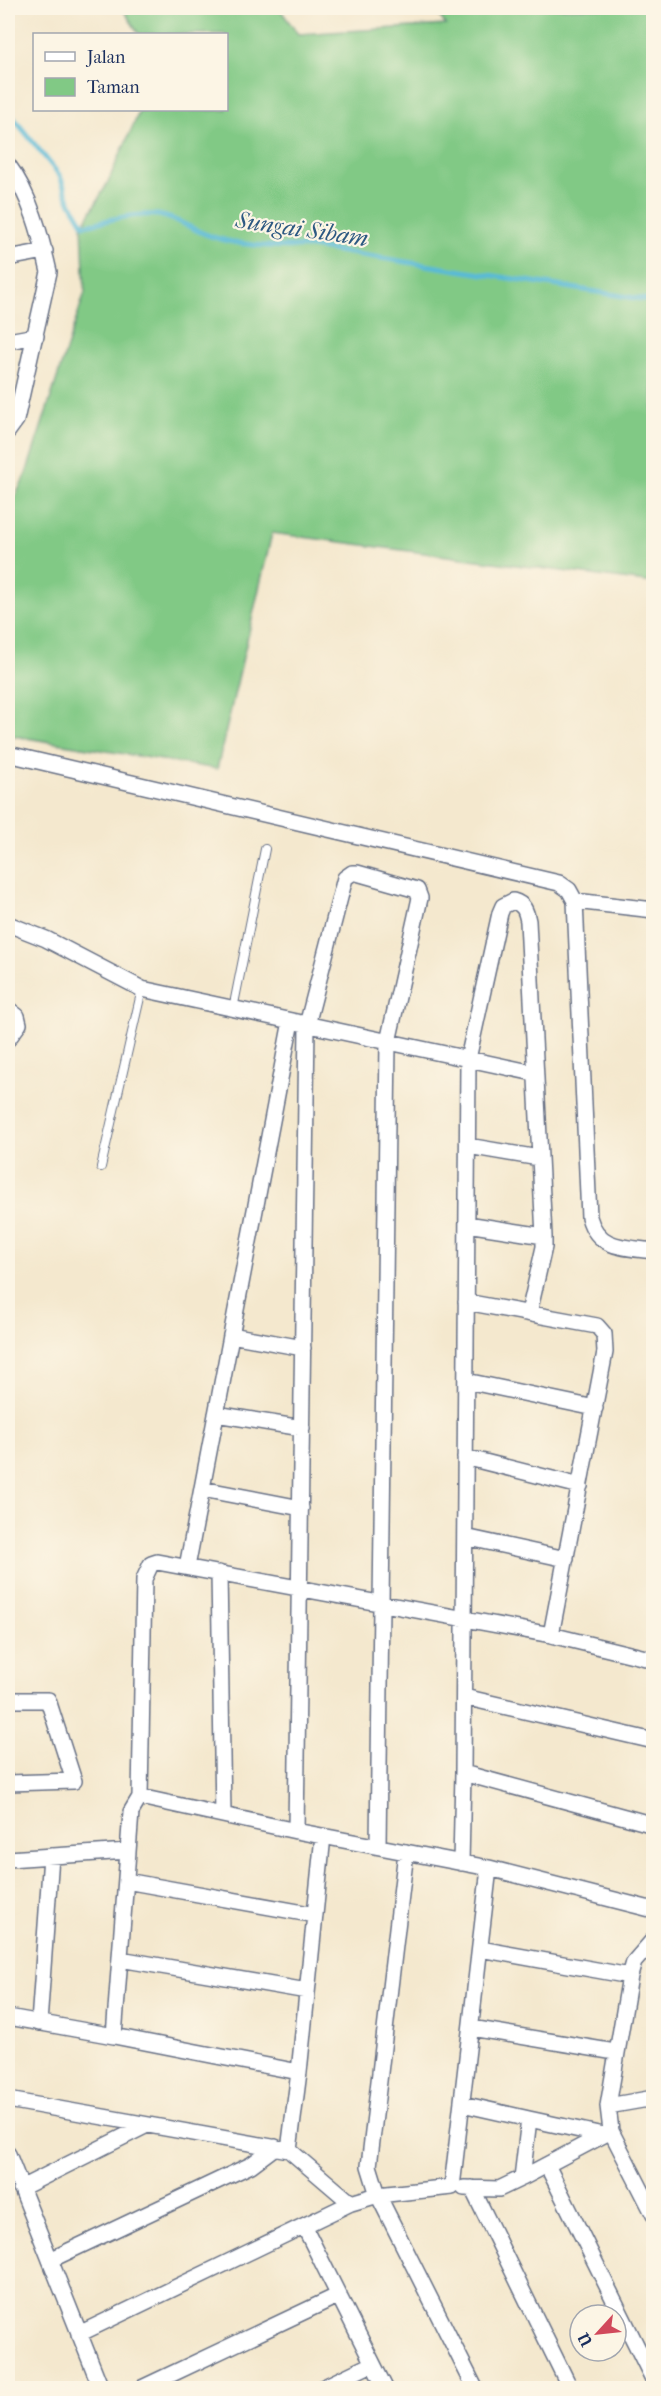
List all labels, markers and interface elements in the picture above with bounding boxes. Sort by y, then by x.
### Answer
legend [33,33,228,111]
text: Jalan [85,47,126,68]
text: Taman [87,77,140,98]
water label: Sungai Sibam [233,206,370,252]
north arrow [568,2303,628,2363]
text: U [574,2329,597,2350]

